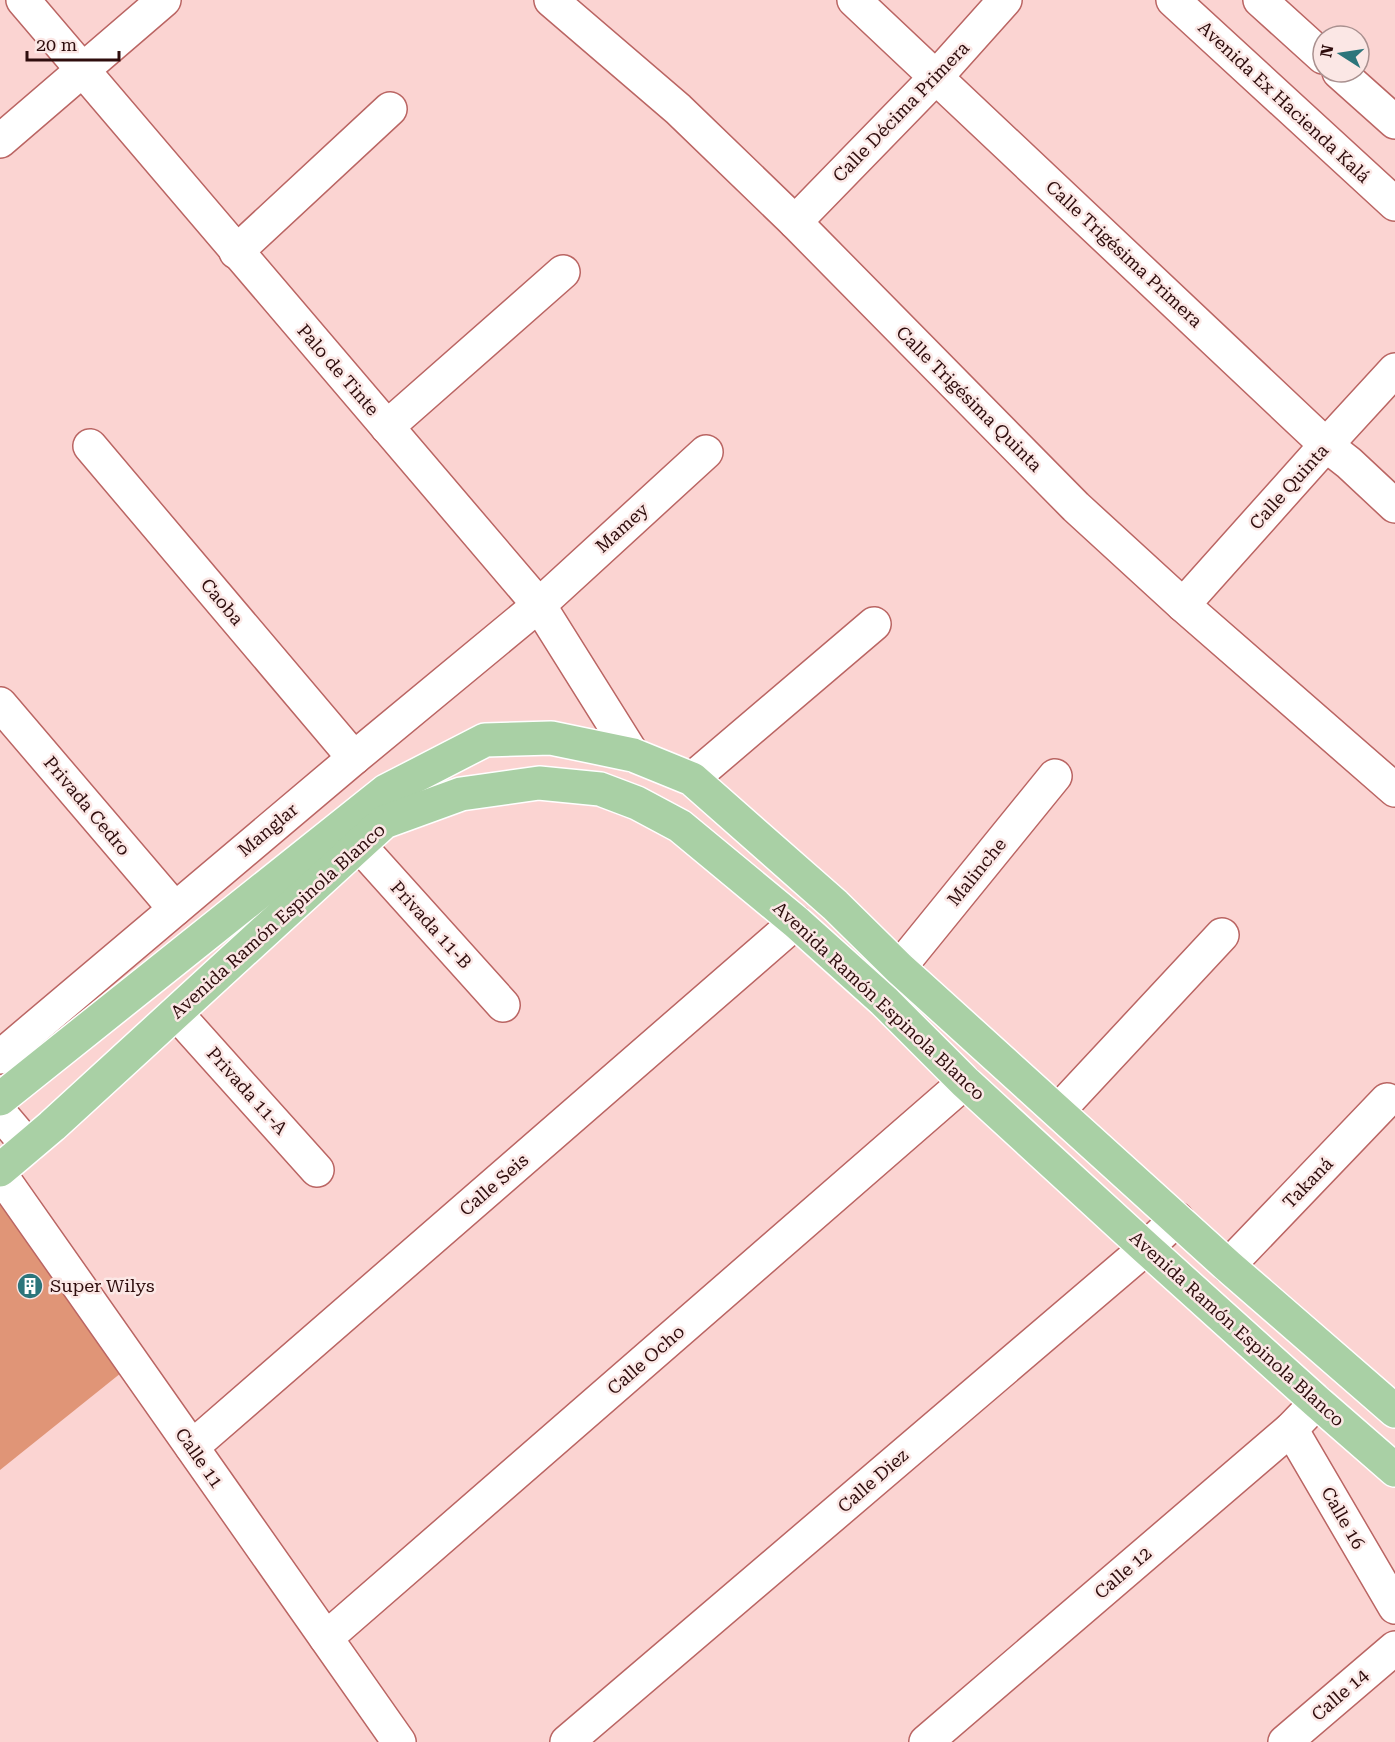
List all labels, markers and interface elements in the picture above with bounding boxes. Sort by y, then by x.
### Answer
street label: Avenida Ex Hacienda Kalá [1194,17,1375,187]
scale bar [27,24,118,62]
north arrow [1311,24,1371,84]
text: 20 m [36,34,77,55]
street label: Calle Décima Primera [828,37,973,186]
text: N [1316,43,1337,59]
street label: Calle Trigésima Primera [1042,176,1207,332]
street label: Palo de Tinte [293,320,384,420]
street label: Calle Trigésima Quinta [892,322,1047,476]
street label: Calle Quinta [1245,440,1333,534]
street label: Mamey [591,498,653,557]
street label: Caoba [197,574,248,630]
street label: Privada Cedro [40,752,135,860]
street label: Manglar [234,799,302,861]
street label: Avenida Ramón Espinola Blanco [166,819,389,1023]
street label: Malinche [943,833,1010,910]
street label: Privada 11-B [387,877,476,973]
street label: Avenida Ramón Espinola Blanco [769,897,989,1104]
street label: Privada 11-A [203,1043,292,1139]
street label: Calle Seis [455,1149,532,1220]
street label: Takaná [1278,1153,1337,1212]
street label: Avenida Ramón Espinola Blanco [1126,1227,1349,1431]
building icon: Super Wilys [15,1271,45,1301]
place label: Super Wilys [50,1275,155,1296]
street label: Calle Ocho [603,1320,689,1399]
street label: Calle 11 [171,1424,228,1492]
street label: Calle Diez [833,1444,912,1517]
street label: Calle 16 [1317,1483,1370,1553]
street label: Calle 12 [1090,1542,1155,1603]
street label: Calle 14 [1307,1664,1372,1725]

